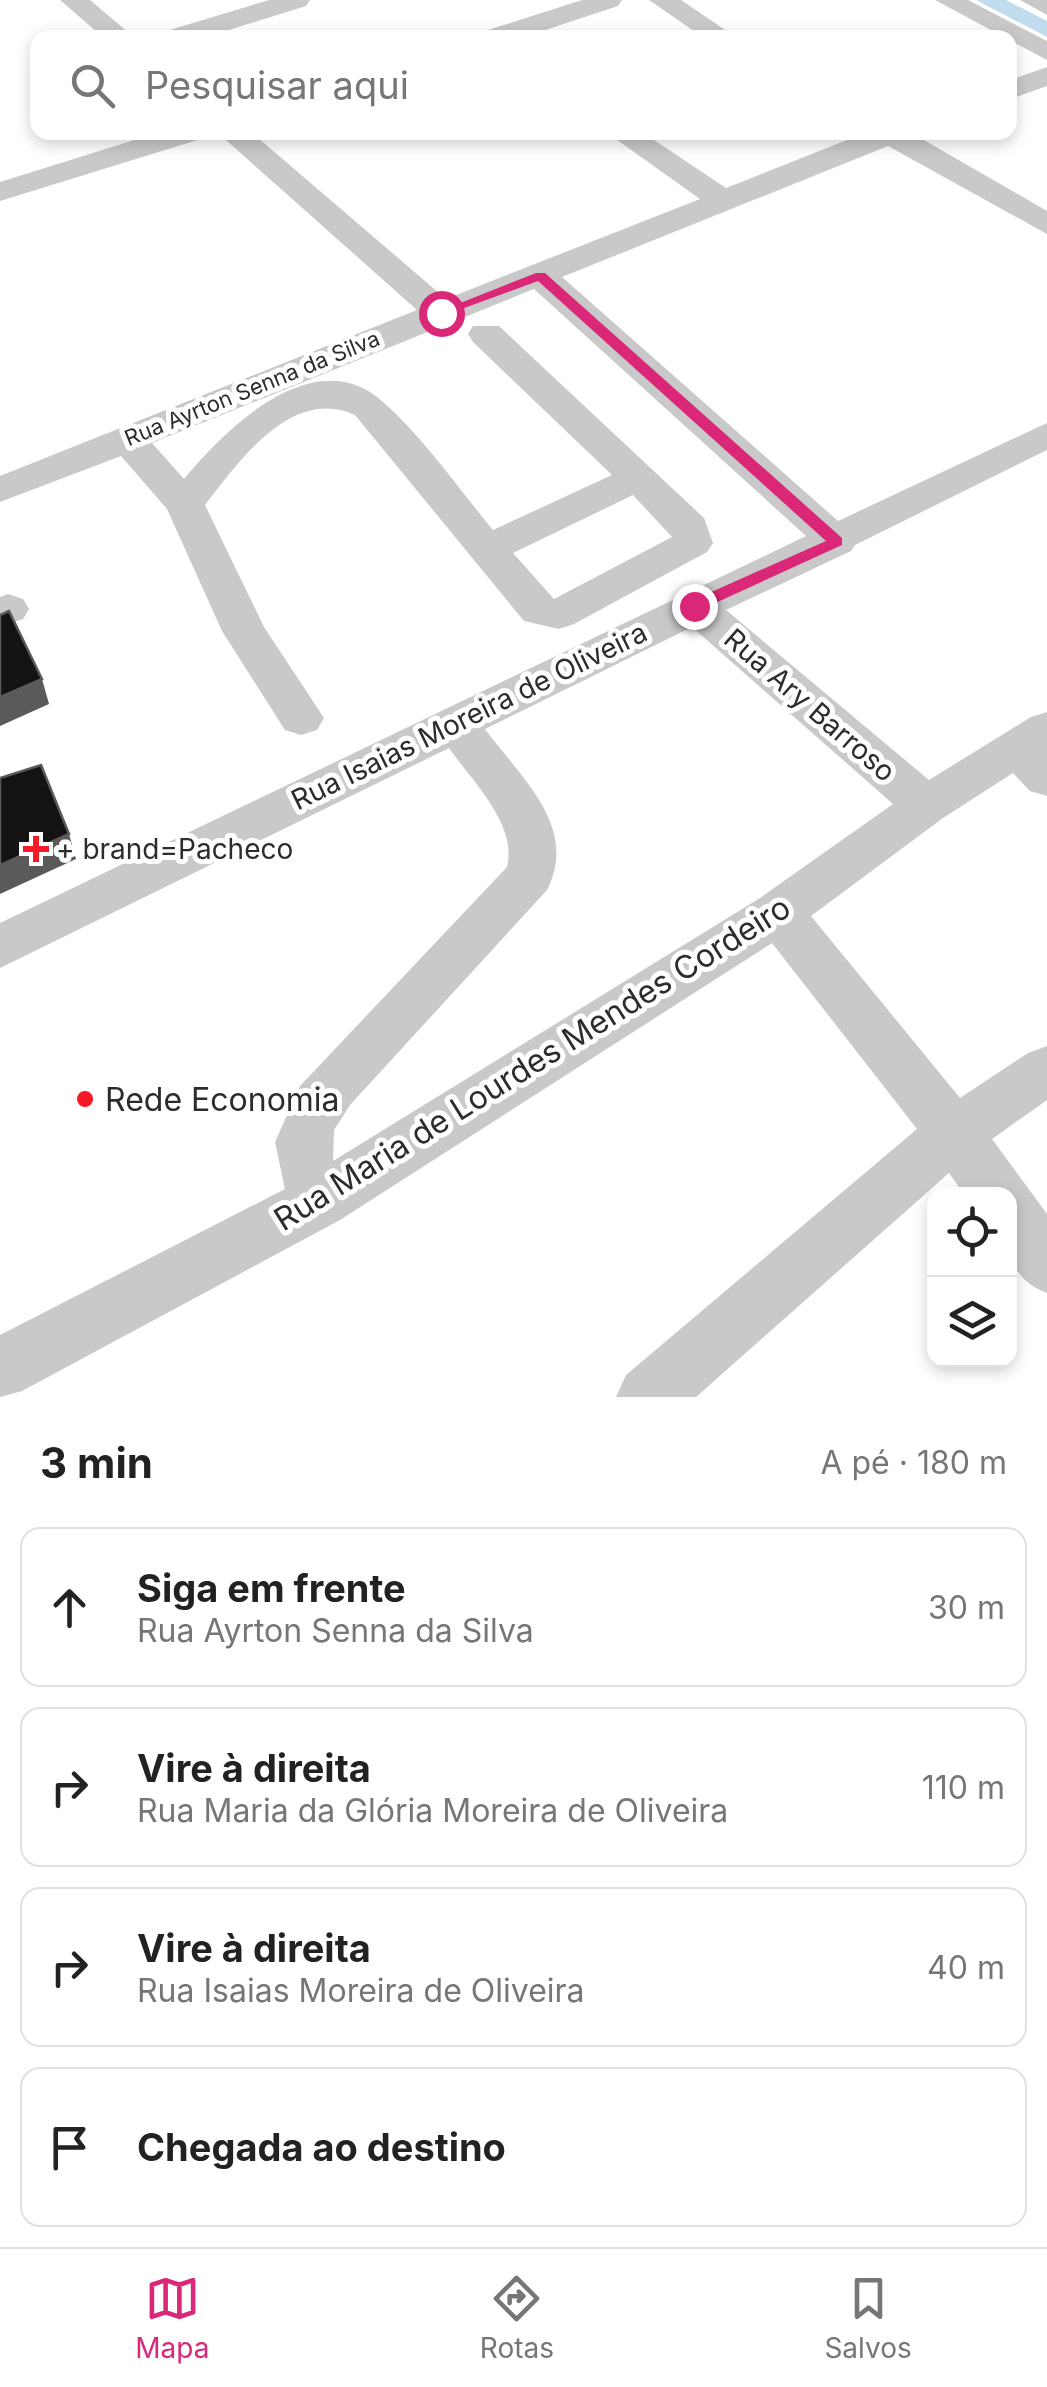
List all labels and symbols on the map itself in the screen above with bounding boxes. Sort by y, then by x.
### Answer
route start [419,291,465,337]
street label: Rua Ayrton Senna da Silva [121,325,383,451]
route end [672,584,718,630]
street label: Rua Isaias Moreira de Oliveira [286,615,652,817]
street label: Rua Ary Barroso [718,621,902,789]
place label: + brand=Pacheco [56,832,293,866]
marker: + brand=Pacheco [25,838,47,860]
street label: Rua Maria de Lourdes Mendes Cordeiro [267,887,797,1239]
place label: Rede Economia [105,1080,340,1119]
marker: Rede Economia [74,1088,96,1110]

